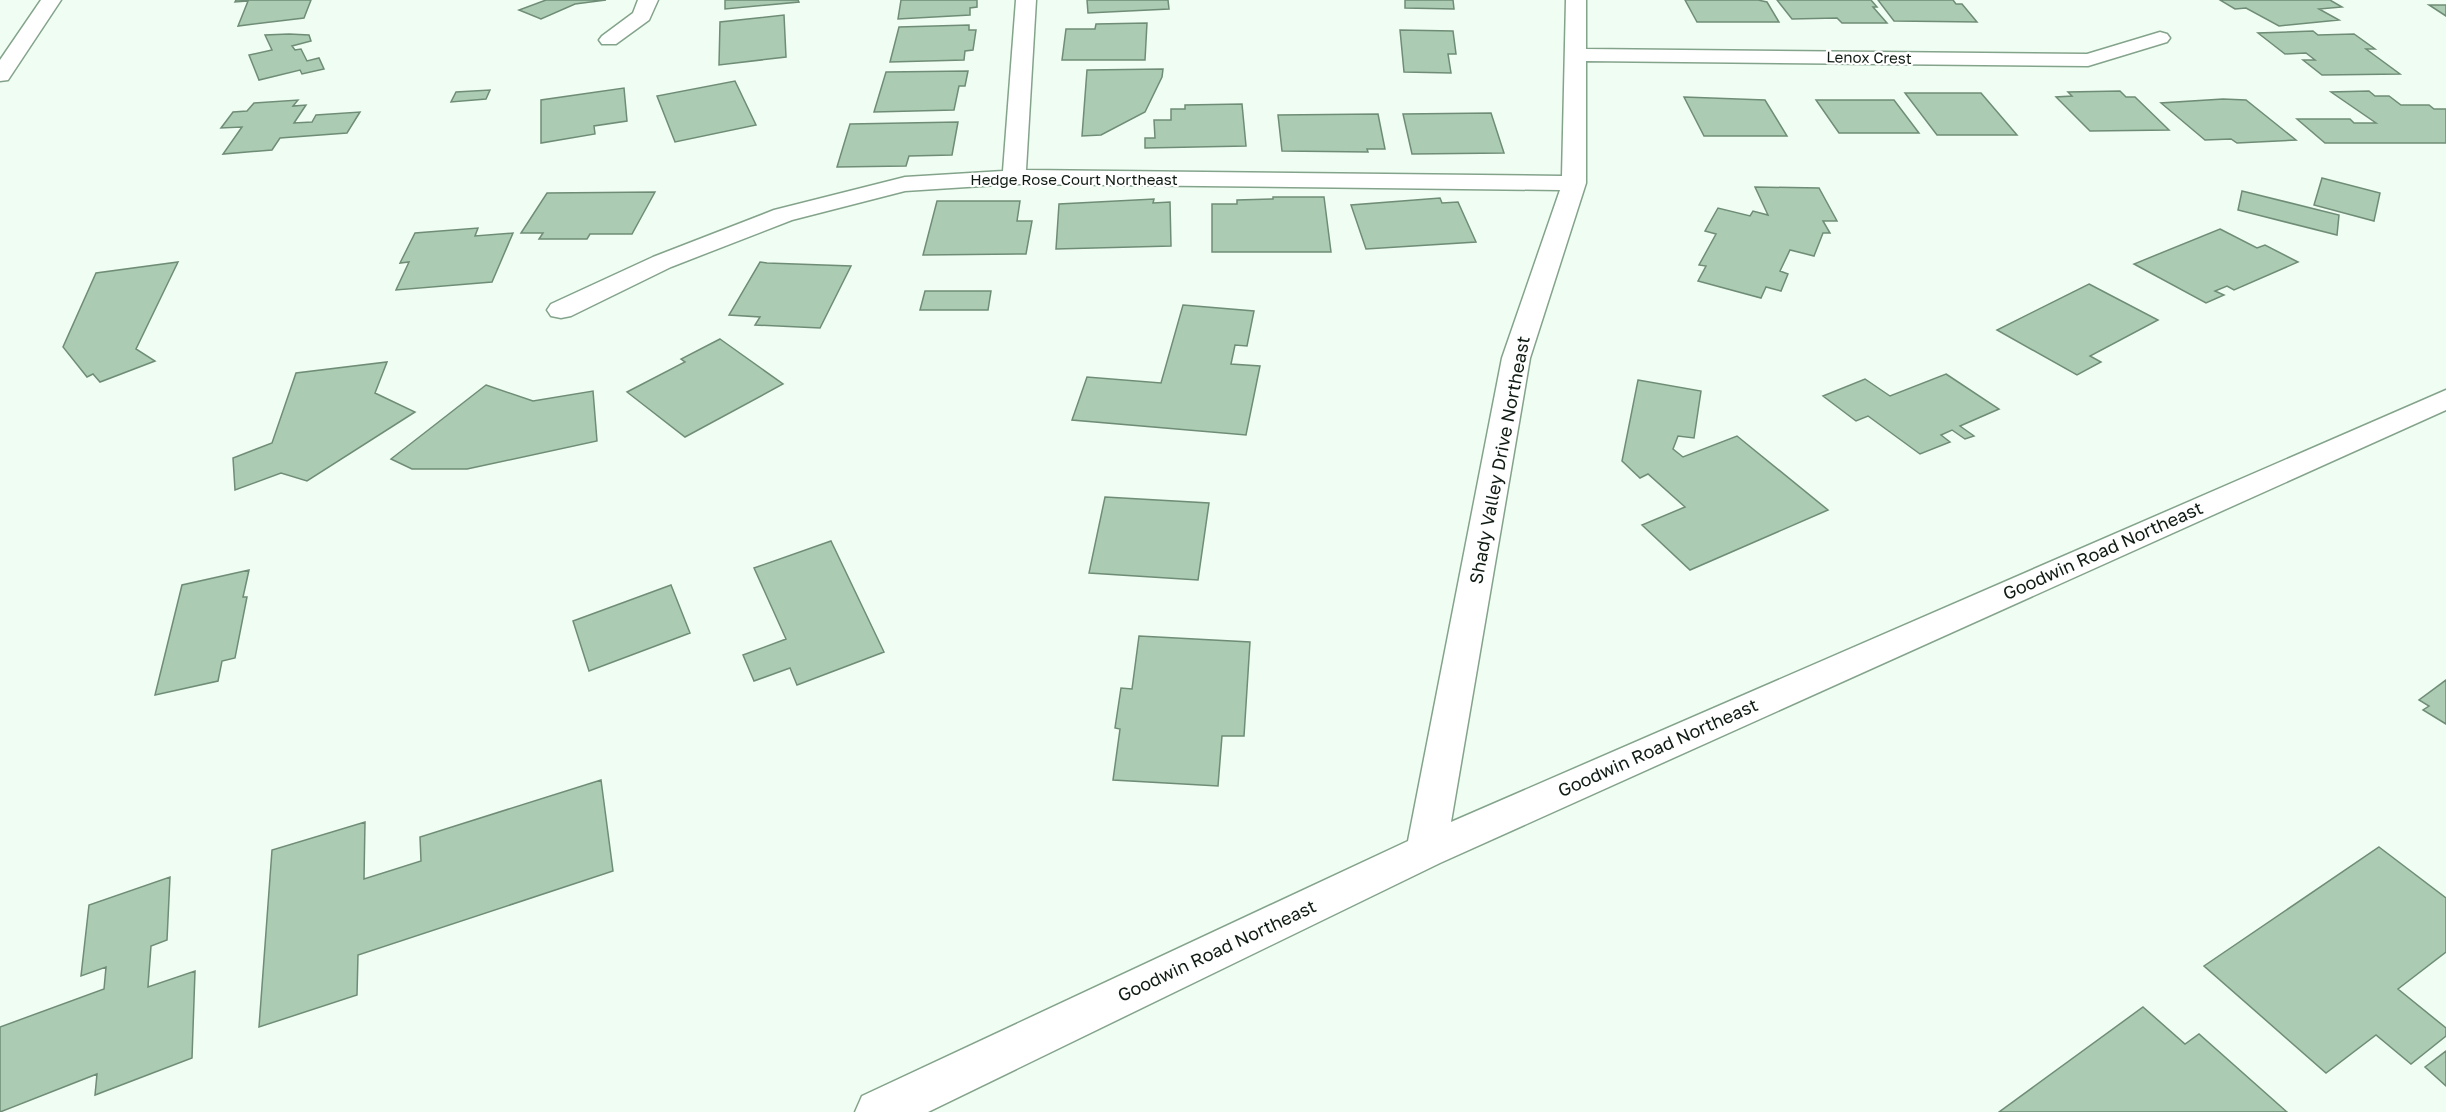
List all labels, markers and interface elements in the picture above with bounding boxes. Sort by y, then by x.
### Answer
street label: Lenox Crest [1826,47,1912,67]
street label: Hedge Rose Court Northeast [970,170,1178,188]
street label: Shady Valley Drive Northeast [1464,334,1534,586]
street label: Goodwin Road Northeast [1999,496,2206,604]
street label: Goodwin Road Northeast [1554,693,1761,801]
street label: Goodwin Road Northeast [1114,894,1319,1006]

